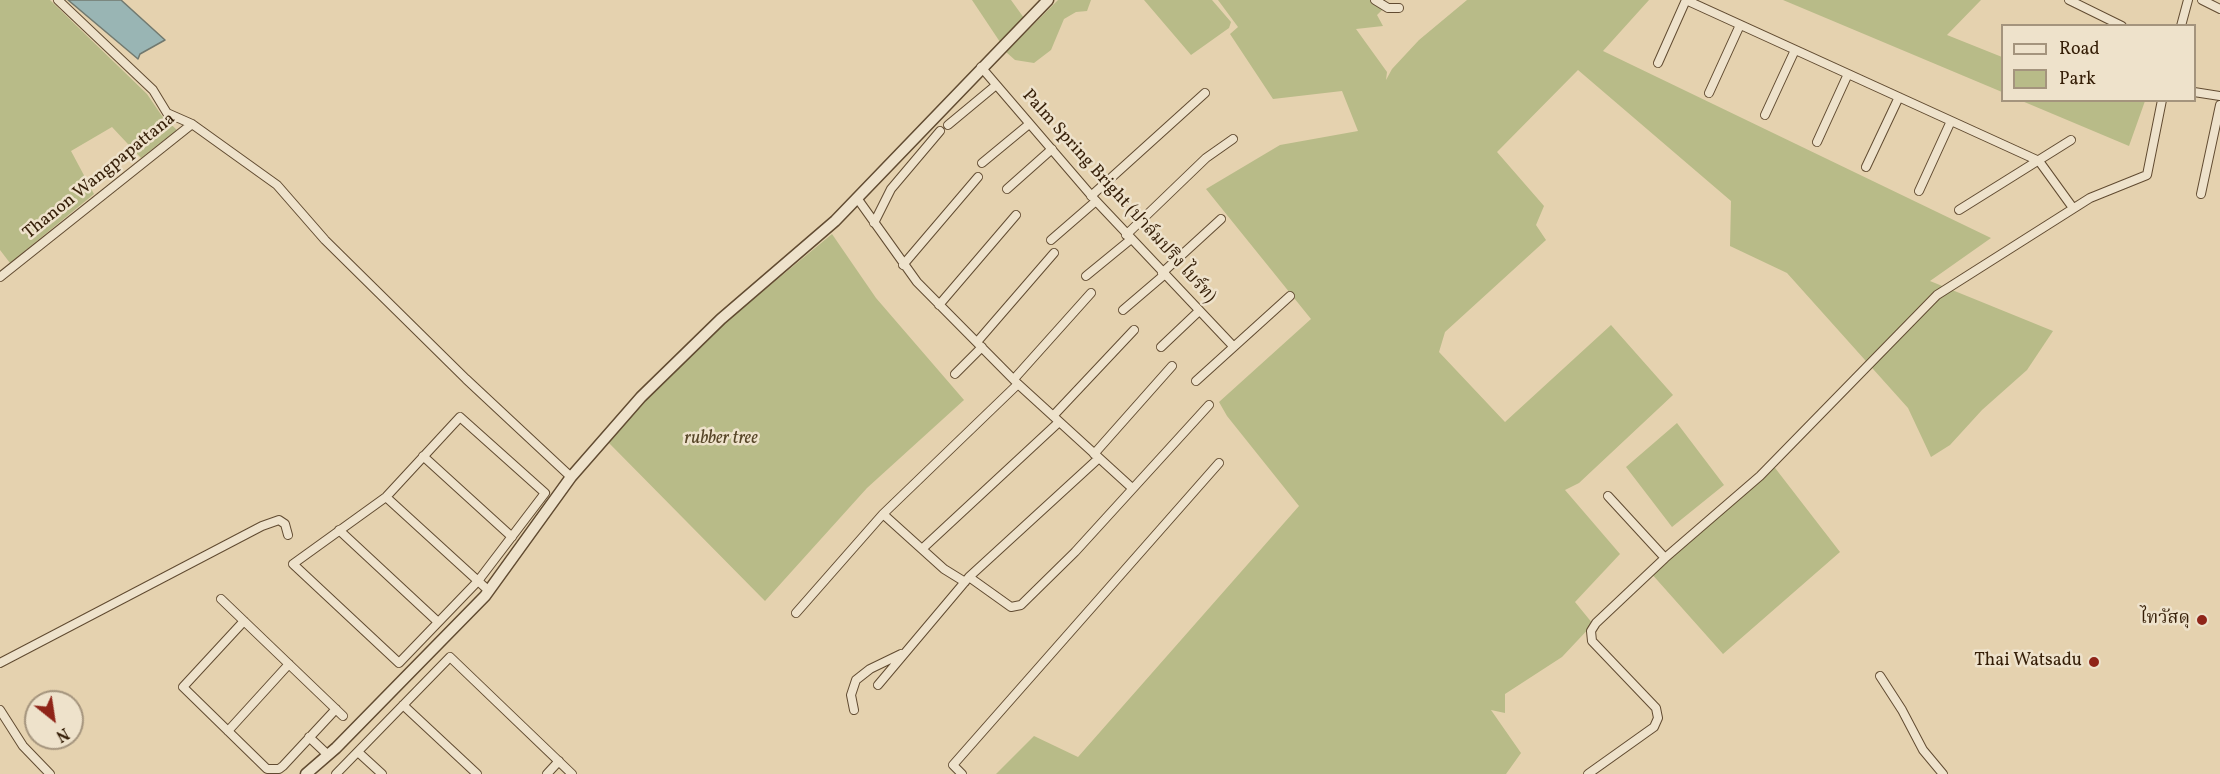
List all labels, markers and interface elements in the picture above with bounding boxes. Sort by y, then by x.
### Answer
legend [2001,24,2196,102]
text: Road [2059,37,2100,62]
text: Park [2059,67,2096,92]
street label: Palm Spring Bright (ปาล์มปริง ไบร์ท) [1016,86,1220,308]
street label: Thanon Wangpapattana [20,109,180,245]
park label: rubber tree [684,429,758,451]
place label: ไทวัสดุ [2140,609,2190,631]
marker: ไทวัสดุ [2195,613,2209,627]
place label: Thai Watsadu [1974,651,2082,673]
marker: Thai Watsadu [2087,655,2101,669]
north arrow [24,690,84,750]
text: N [51,721,73,746]

